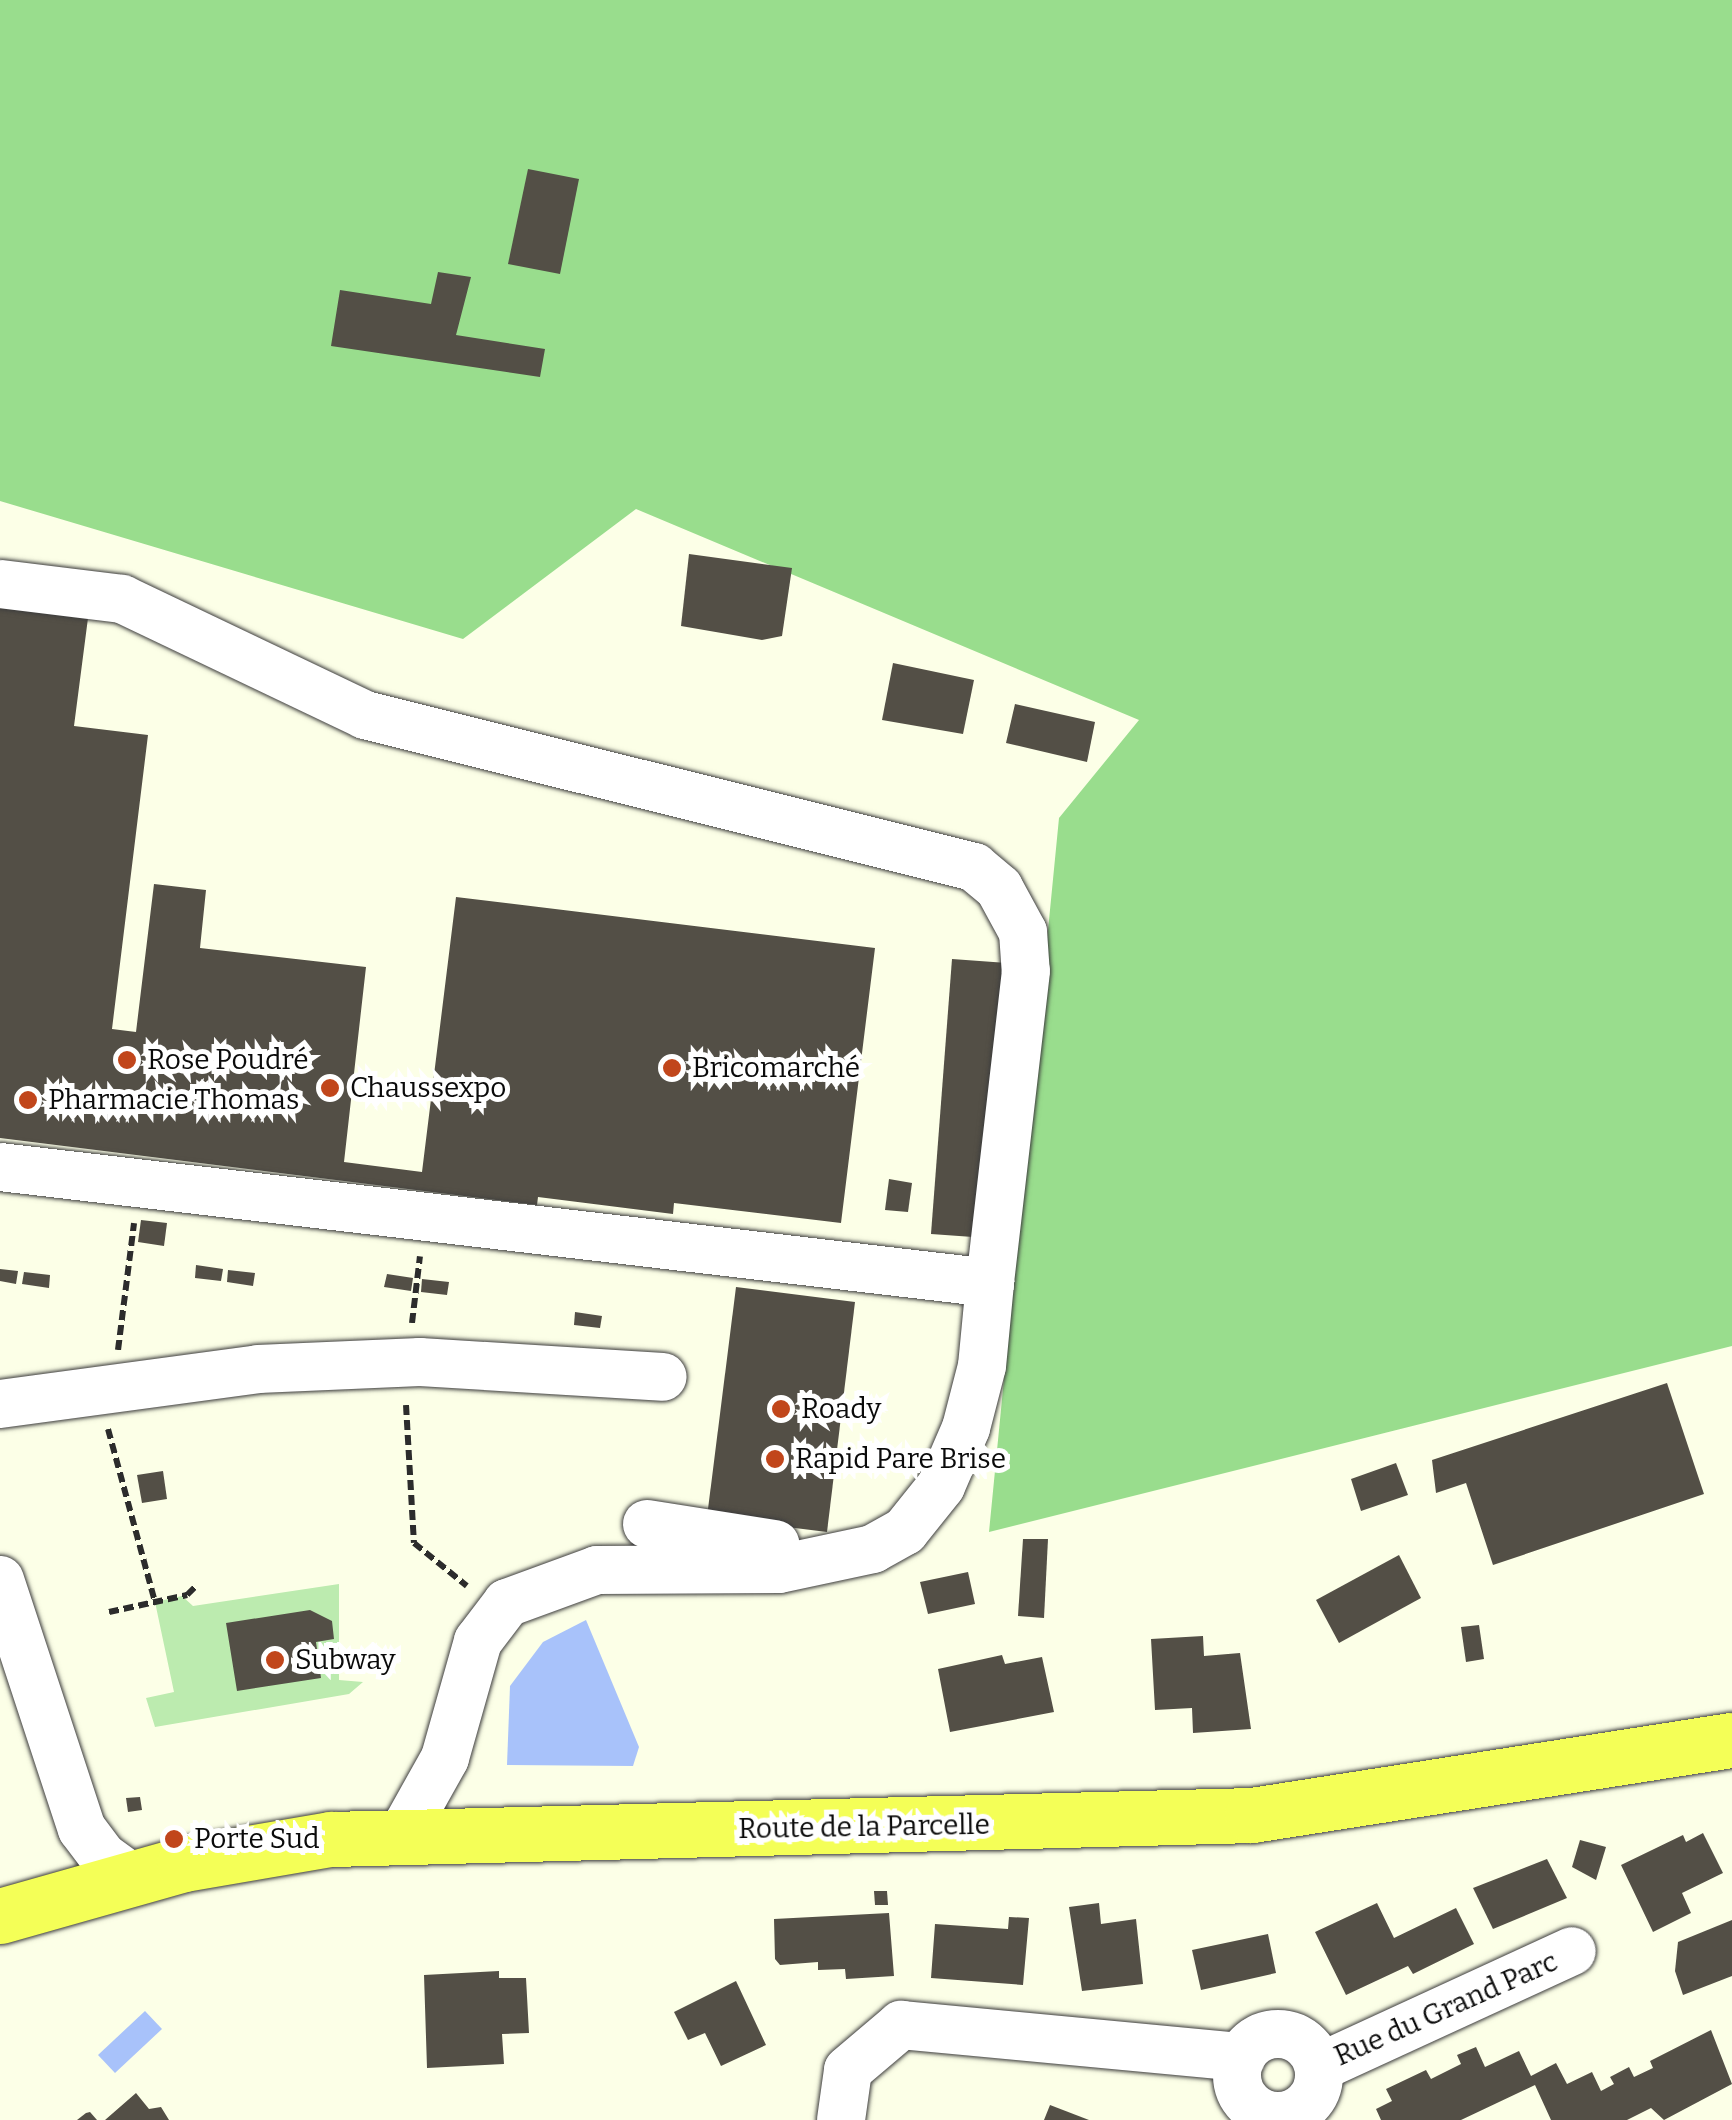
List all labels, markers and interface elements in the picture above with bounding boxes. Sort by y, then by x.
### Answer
place label: Rose Poudré [147,1043,309,1077]
marker: Rose Poudré [116,1049,138,1071]
place label: Bricomarché [692,1051,860,1085]
marker: Bricomarché [661,1057,683,1079]
place label: Chaussexpo [350,1071,506,1105]
marker: Chaussexpo [319,1077,341,1099]
place label: Pharmacie Thomas [48,1083,299,1117]
marker: Pharmacie Thomas [17,1089,39,1111]
place label: Roady [801,1392,881,1426]
marker: Roady [770,1398,792,1420]
place label: Rapid Pare Brise [795,1442,1006,1476]
marker: Rapid Pare Brise [764,1448,786,1470]
place label: Subway [295,1643,396,1677]
marker: Subway [264,1649,286,1671]
street label: Route de la Parcelle [738,1808,990,1846]
place label: Porte Sud [194,1822,320,1856]
marker: Porte Sud [163,1828,185,1850]
street label: Rue du Grand Parc [1329,1945,1563,2073]

